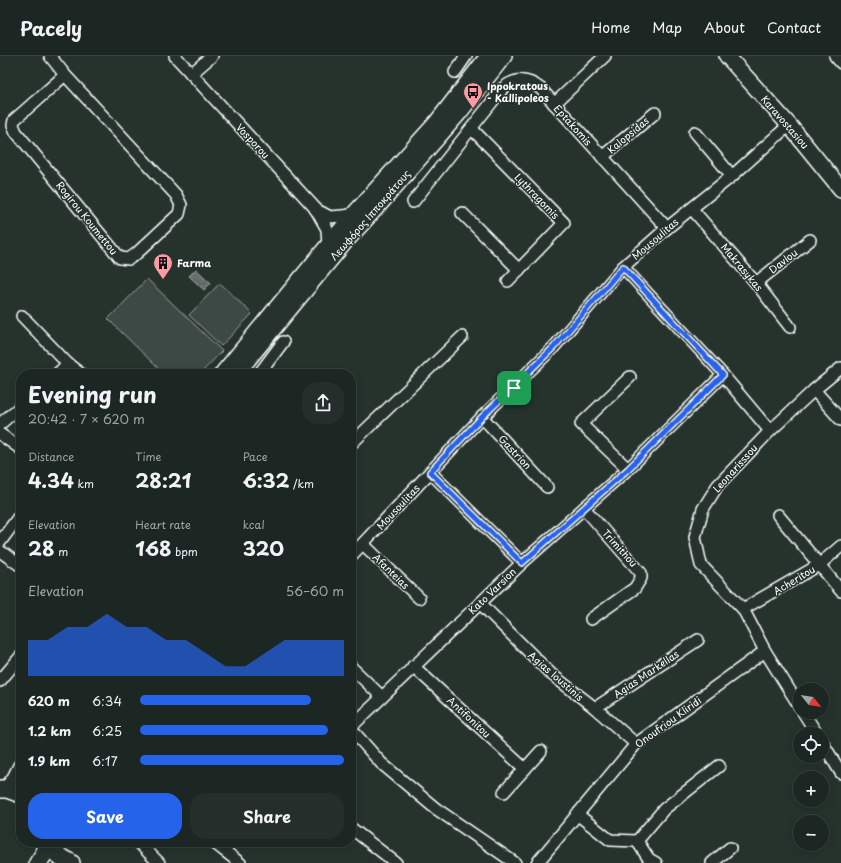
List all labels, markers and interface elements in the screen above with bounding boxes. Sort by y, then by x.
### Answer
text: Pacely [20,14,82,42]
text: Home [591,17,630,38]
text: Map [652,17,682,38]
text: About [704,17,745,38]
text: Contact [767,17,821,38]
place label: Ippokratous - Kallipoleos [487,78,549,105]
bus stop icon: Ippokratous - Kallipoleos [462,81,484,109]
street label: Karavostasiou [758,92,813,152]
street label: Eptakomis [551,101,596,149]
street label: Kalopsidas [604,112,652,157]
street label: Vosporou [233,120,274,162]
street label: Λεωφόρος Ιπποκράτους [326,166,413,263]
street label: Lythragomis [511,169,563,223]
street label: Rogirou Koumettou [53,178,122,258]
street label: Mousoulitas [628,214,681,263]
street label: Makrasykas [718,239,767,294]
street label: Davlou [765,245,800,277]
building icon: Farma [152,252,174,280]
place label: Farma [177,255,211,270]
pin [497,371,531,405]
text: Evening run [28,377,157,410]
icon: arrive [503,377,525,399]
button: share [302,382,344,424]
text: 20:42 · 7 × 620 m [28,409,145,428]
street label: Gastrion [495,431,535,472]
street label: Leonarisssou [709,440,761,495]
text: Distance [28,448,74,465]
text: Time [135,448,161,465]
text: Pace [243,448,267,465]
text: 4.34 [28,465,74,495]
text: 28:21 [135,465,191,495]
text: 6:32 [243,465,289,495]
text: km [74,475,94,492]
text: /km [289,475,314,492]
street label: Mousoulitas [373,480,423,533]
text: Elevation [28,516,75,533]
text: Heart rate [135,516,191,533]
text: kcal [243,516,265,533]
street label: Trimithou [599,525,642,570]
text: 28 [28,533,55,563]
text: 168 [135,533,172,563]
text: 320 [243,533,284,563]
text: m [55,543,68,560]
text: bpm [172,543,198,560]
street label: Afanteias [370,549,413,592]
street label: Acheritou [770,561,818,598]
street label: Kato Varsion [464,564,519,617]
text: Elevation [28,581,84,600]
text: 56–60 m [286,581,344,600]
street label: Agias Markellas [610,646,682,701]
street label: Agias Ioustinis [525,647,588,704]
north arrow [793,683,829,719]
map controls [793,683,829,851]
text: 620 m [28,691,70,710]
text: 6:34 [92,691,122,710]
street label: Antifonitou [444,692,495,741]
street label: Onoufriou Kliridi [631,692,704,751]
text: 1.2 km [28,721,71,740]
text: 6:25 [92,721,122,740]
button: locate [793,727,829,763]
text: 1.9 km [28,751,70,770]
text: 6:17 [92,751,118,770]
button: + [793,771,829,807]
button: Save [28,793,182,839]
button: Share [190,793,344,839]
button: − [793,815,829,851]

